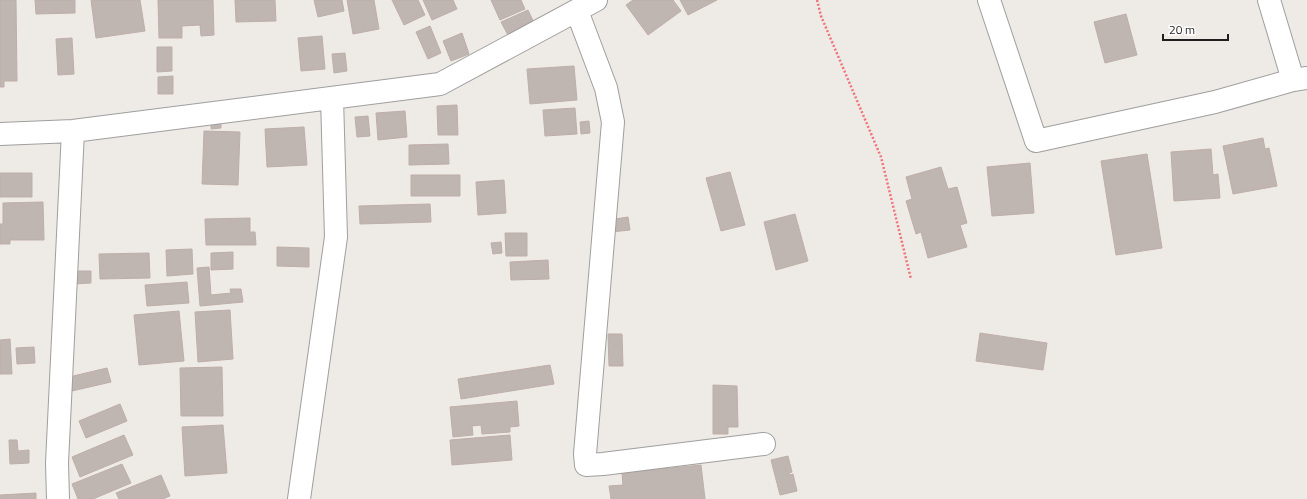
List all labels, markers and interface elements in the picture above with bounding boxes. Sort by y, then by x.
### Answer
scale bar [1163,16,1228,42]
text: 20 m [1169,20,1195,39]

